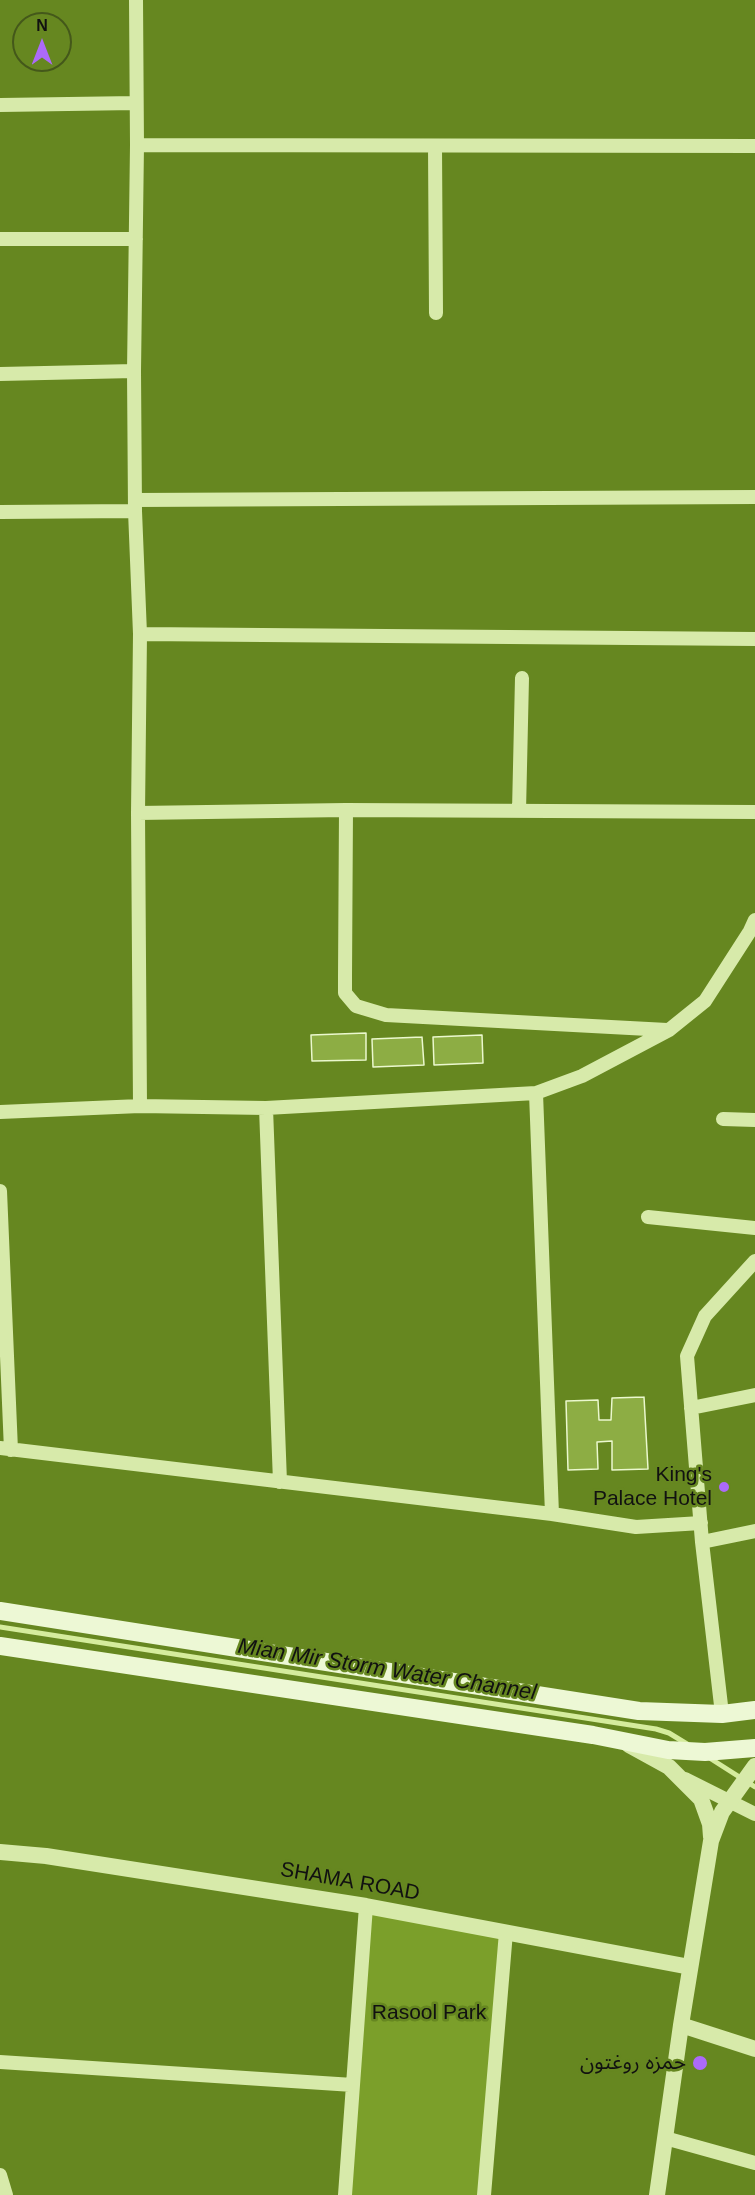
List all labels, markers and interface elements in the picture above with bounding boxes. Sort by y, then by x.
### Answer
north arrow [12,12,72,72]
text: N [36,17,48,34]
place label: King's Palace Hotel [593,1462,712,1512]
marker: King's Palace Hotel [717,1480,731,1494]
water label: Mian Mir Storm Water Channel [236,1633,538,1707]
street label: SHAMA ROAD [278,1857,422,1907]
park label: Rasool Park [372,2000,486,2026]
place label: حمزه روغتون [580,2050,686,2076]
marker: حمزه روغتون [691,2054,709,2072]

